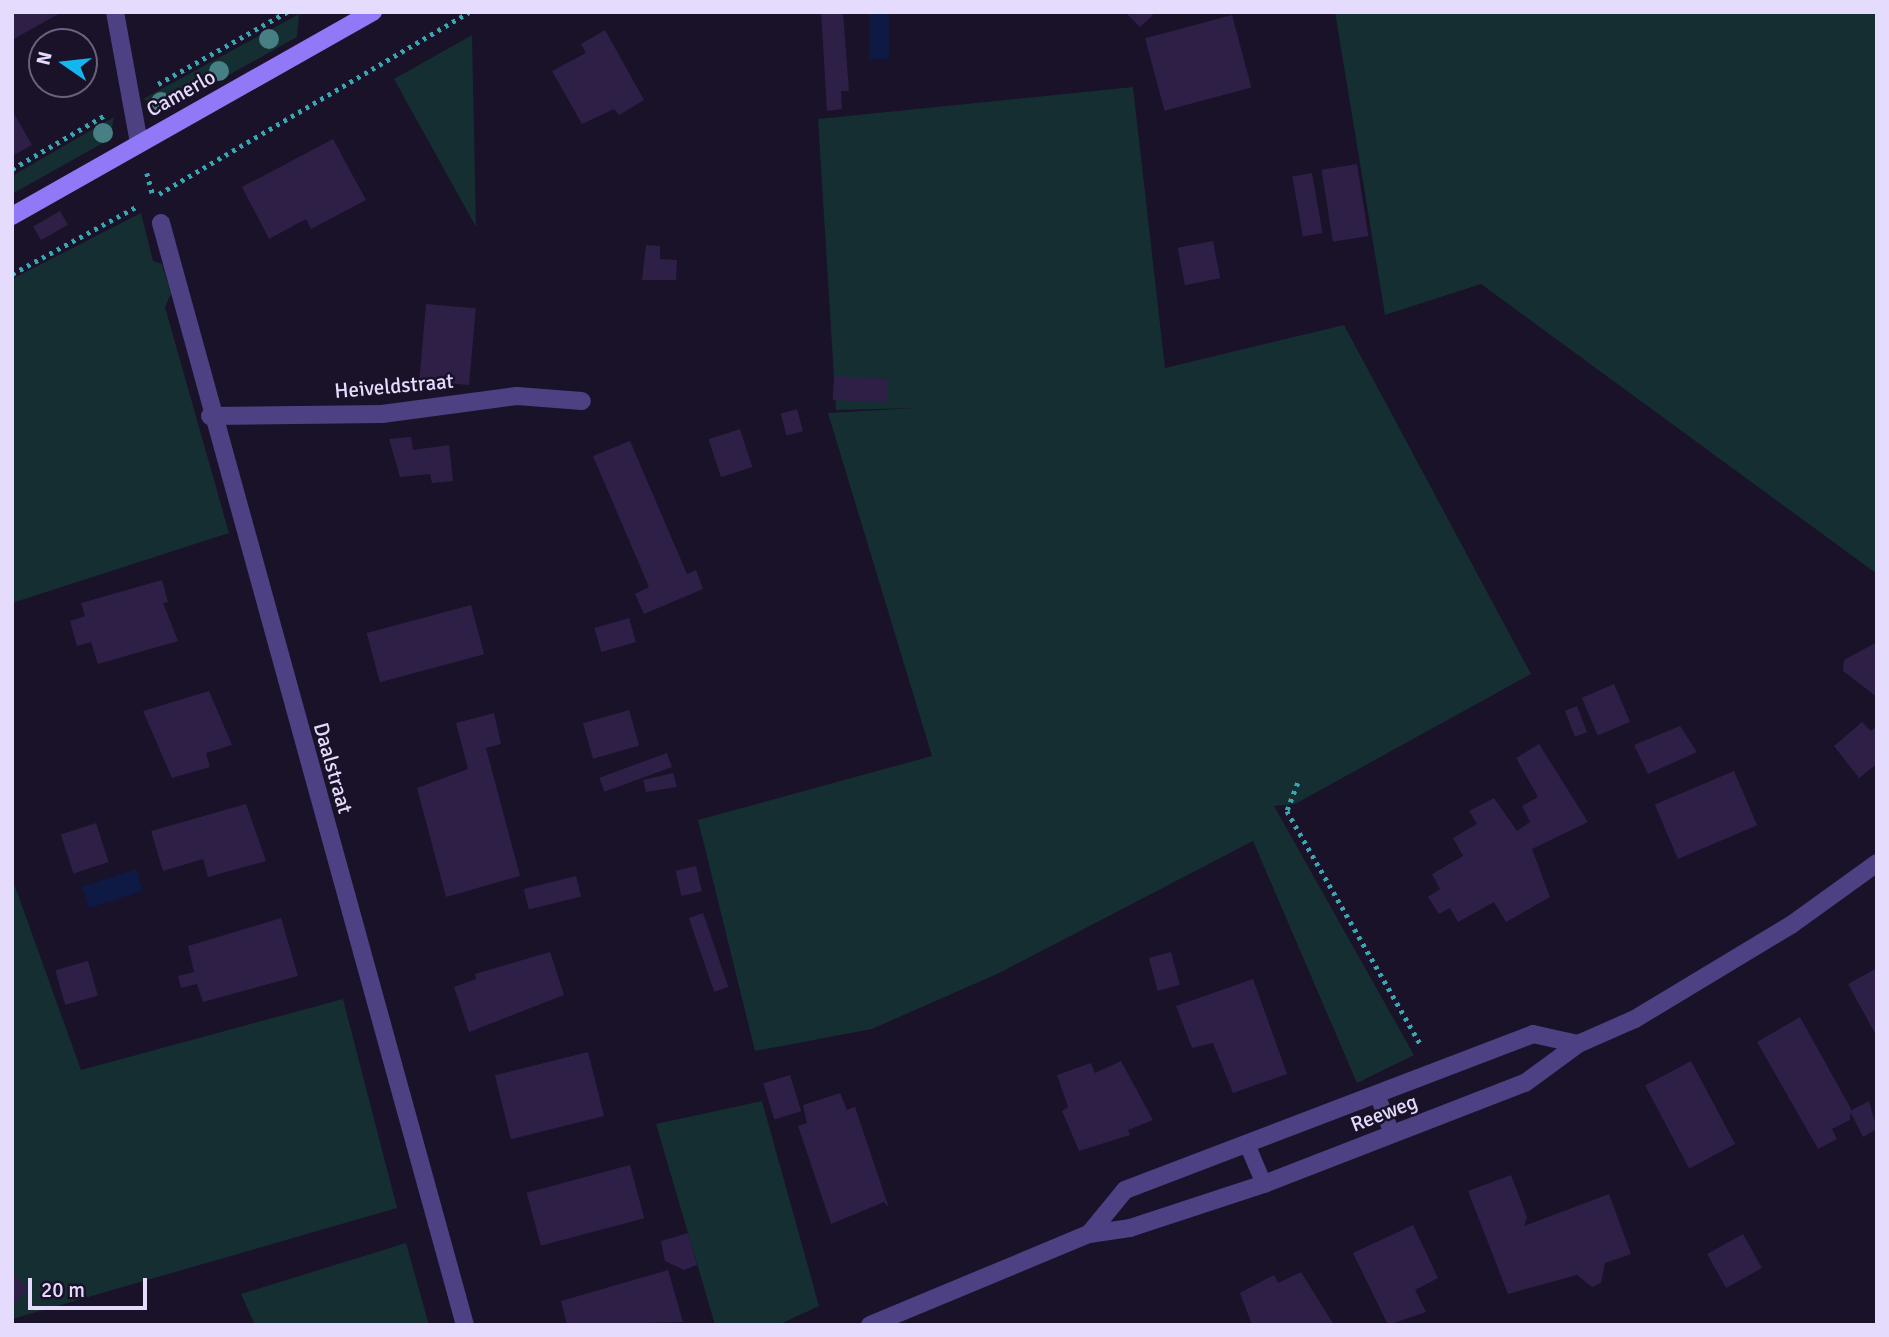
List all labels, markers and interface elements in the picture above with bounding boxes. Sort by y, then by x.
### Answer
north arrow [28,28,98,98]
text: N [31,49,58,68]
street label: Camerlo [142,64,220,122]
street label: Heiveldstraat [333,368,455,404]
street label: Daalstraat [308,720,358,816]
street label: Reeweg [1347,1089,1421,1137]
scale bar [32,1264,150,1308]
text: 20 m [41,1277,85,1303]

